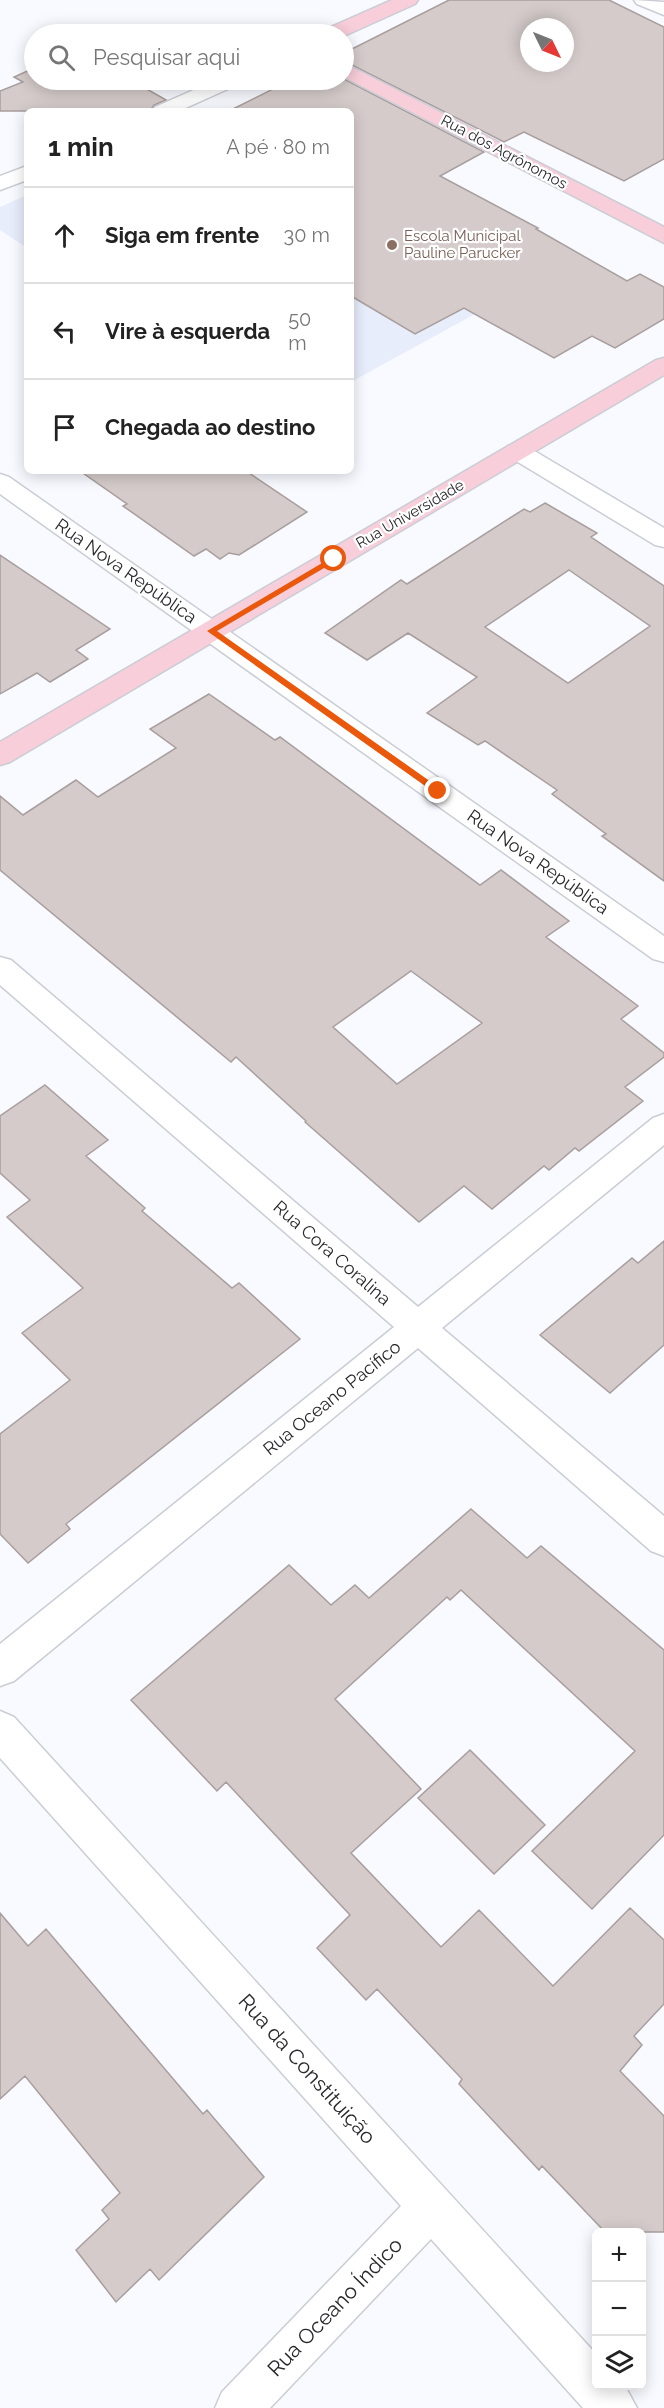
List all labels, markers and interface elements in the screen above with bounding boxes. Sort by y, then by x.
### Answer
north arrow [520,18,574,72]
search box [24,24,354,90]
icon: search [45,41,78,74]
text: Pesquisar aqui [93,44,240,70]
street label: Rua dos Agrônomos [438,111,570,193]
text: 1 min [48,132,114,162]
text: A pé · 80 m [226,135,330,159]
icon: ahead [48,219,81,252]
text: Siga em frente [105,222,259,248]
text: 30 m [284,223,330,247]
place label: Escola Municipal Pauline Parucker [404,227,522,262]
marker: Escola Municipal Pauline Parucker [385,238,399,252]
text: 50 m [288,307,311,355]
icon: left [48,315,81,348]
text: Vire à esquerda [105,318,270,344]
icon: arrive [48,411,81,444]
text: Chegada ao destino [105,414,315,440]
street label: Rua Universidade [353,476,467,552]
street label: Rua Nova República [51,514,201,627]
route start [320,545,346,571]
route end [424,777,450,803]
street label: Rua Nova República [463,805,613,918]
street label: Rua Cora Coralina [269,1196,395,1309]
street label: Rua Oceano Pacífico [259,1336,405,1459]
street label: Rua da Constituição [233,1989,381,2149]
map controls [592,2228,646,2390]
button: + [592,2228,646,2282]
street label: Rua Oceano Índico [262,2232,407,2381]
button: − [592,2282,646,2336]
button: layers [592,2336,646,2390]

